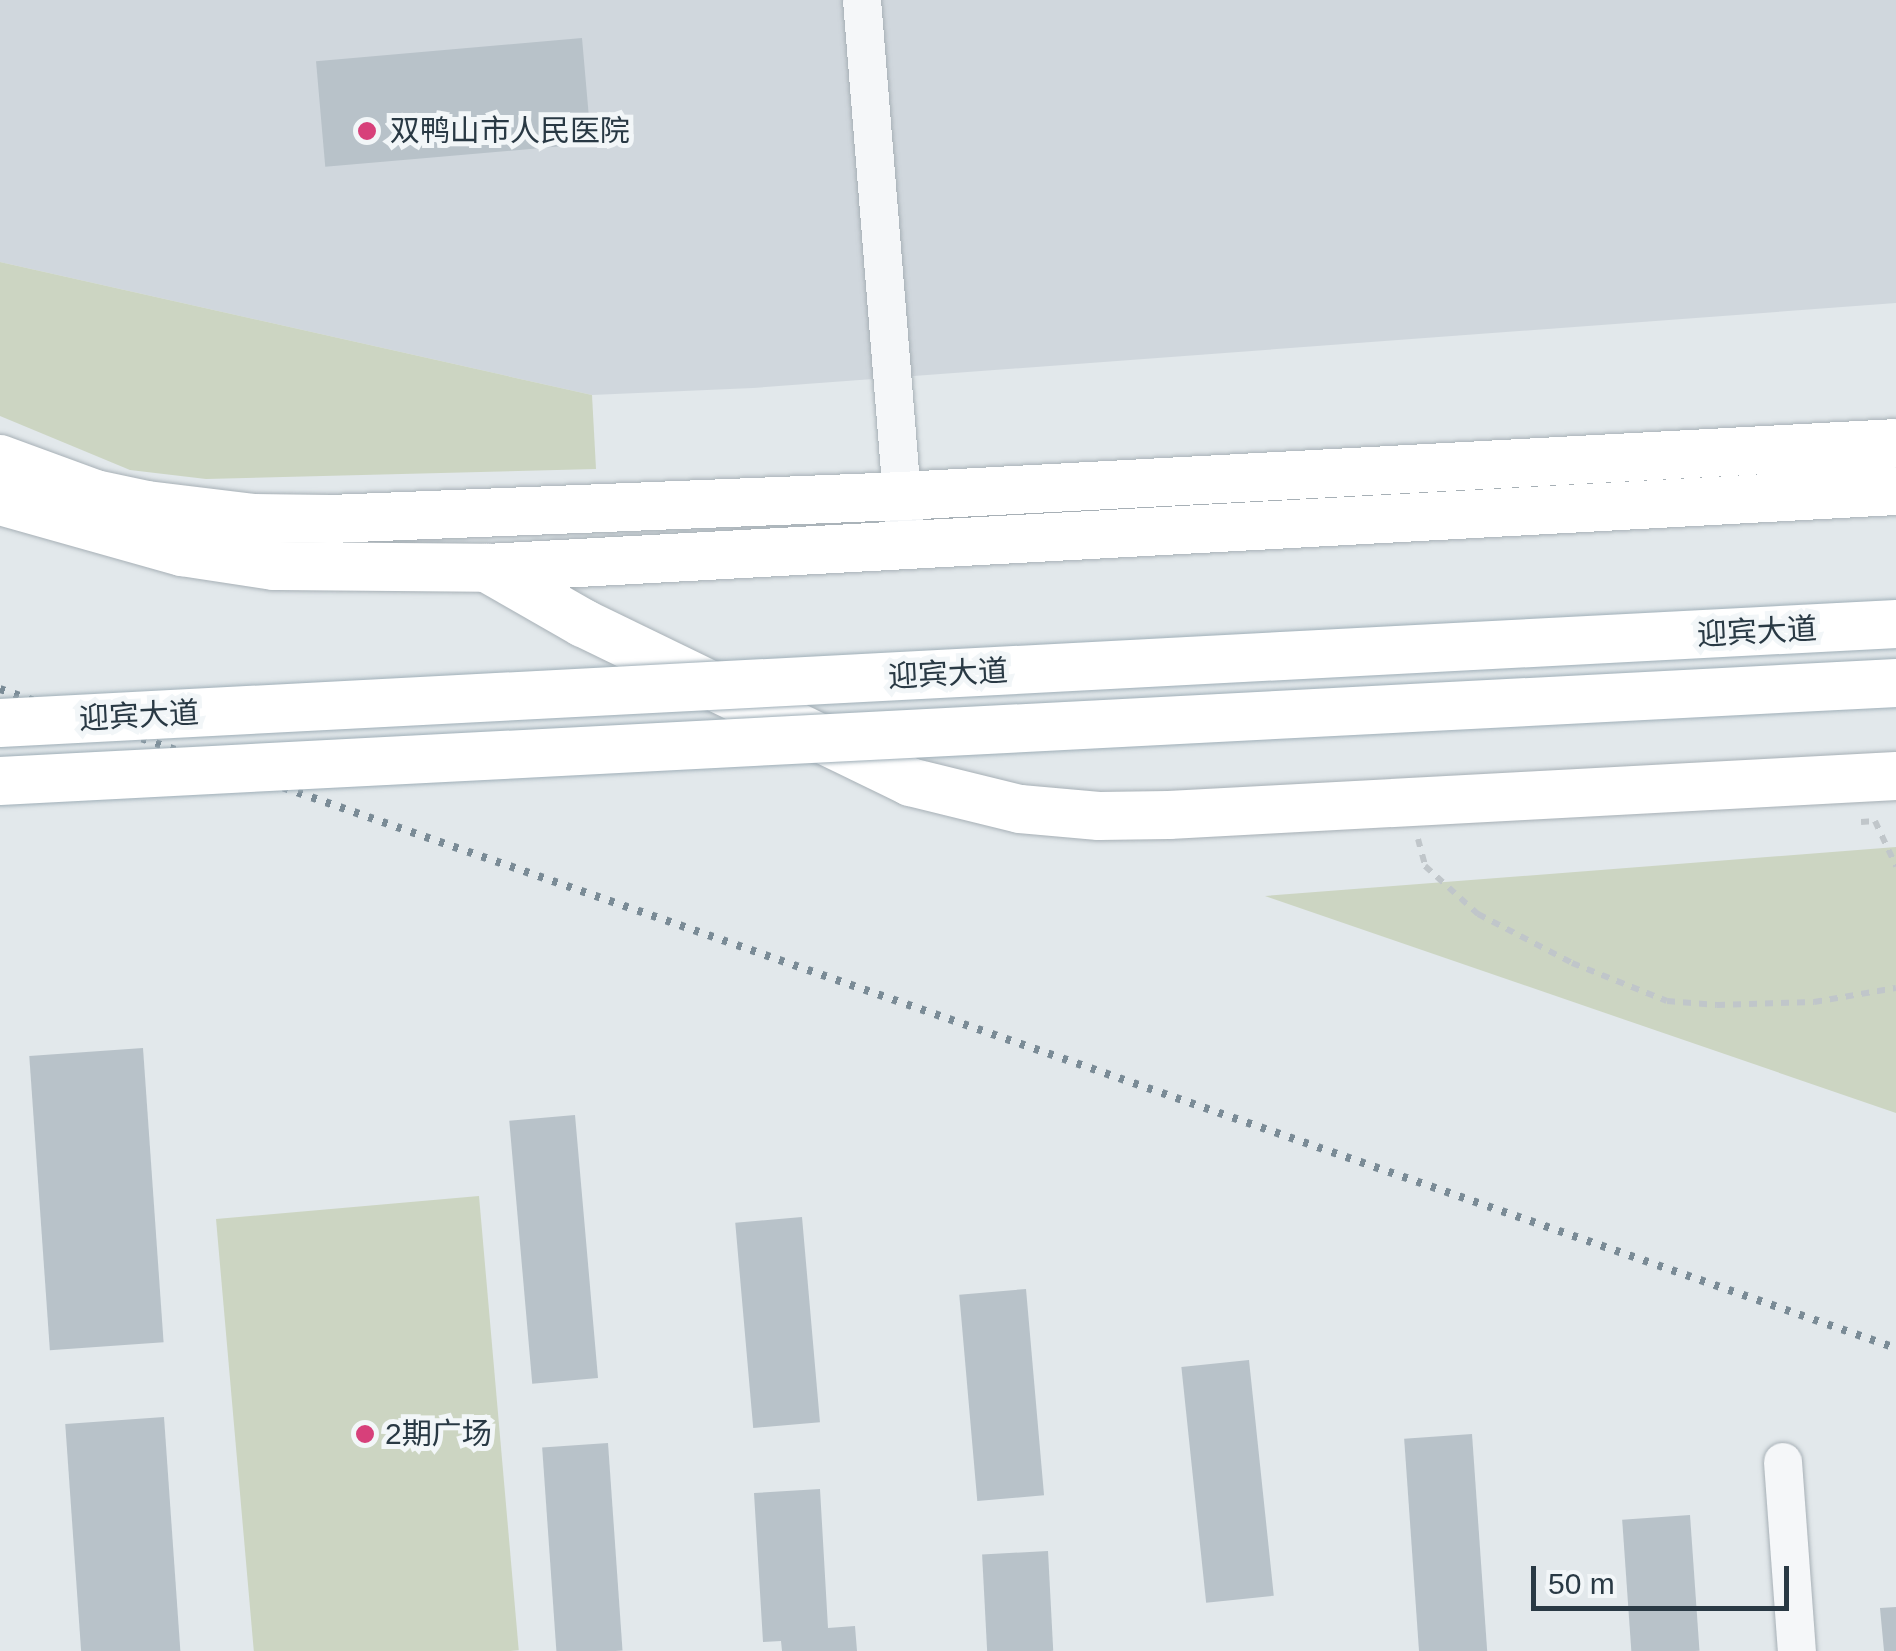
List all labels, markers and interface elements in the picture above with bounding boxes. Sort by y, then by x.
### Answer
place label: 双鸭山市人民医院 [390,113,630,149]
marker: 双鸭山市人民医院 [354,118,380,144]
street label: 迎宾大道 [1696,611,1818,653]
street label: 迎宾大道 [887,653,1009,695]
street label: 迎宾大道 [78,695,200,737]
place label: 2期广场 [385,1416,492,1452]
marker: 2期广场 [354,1423,376,1445]
scale bar [1536,1546,1794,1608]
text: 50 m [1548,1567,1615,1600]

